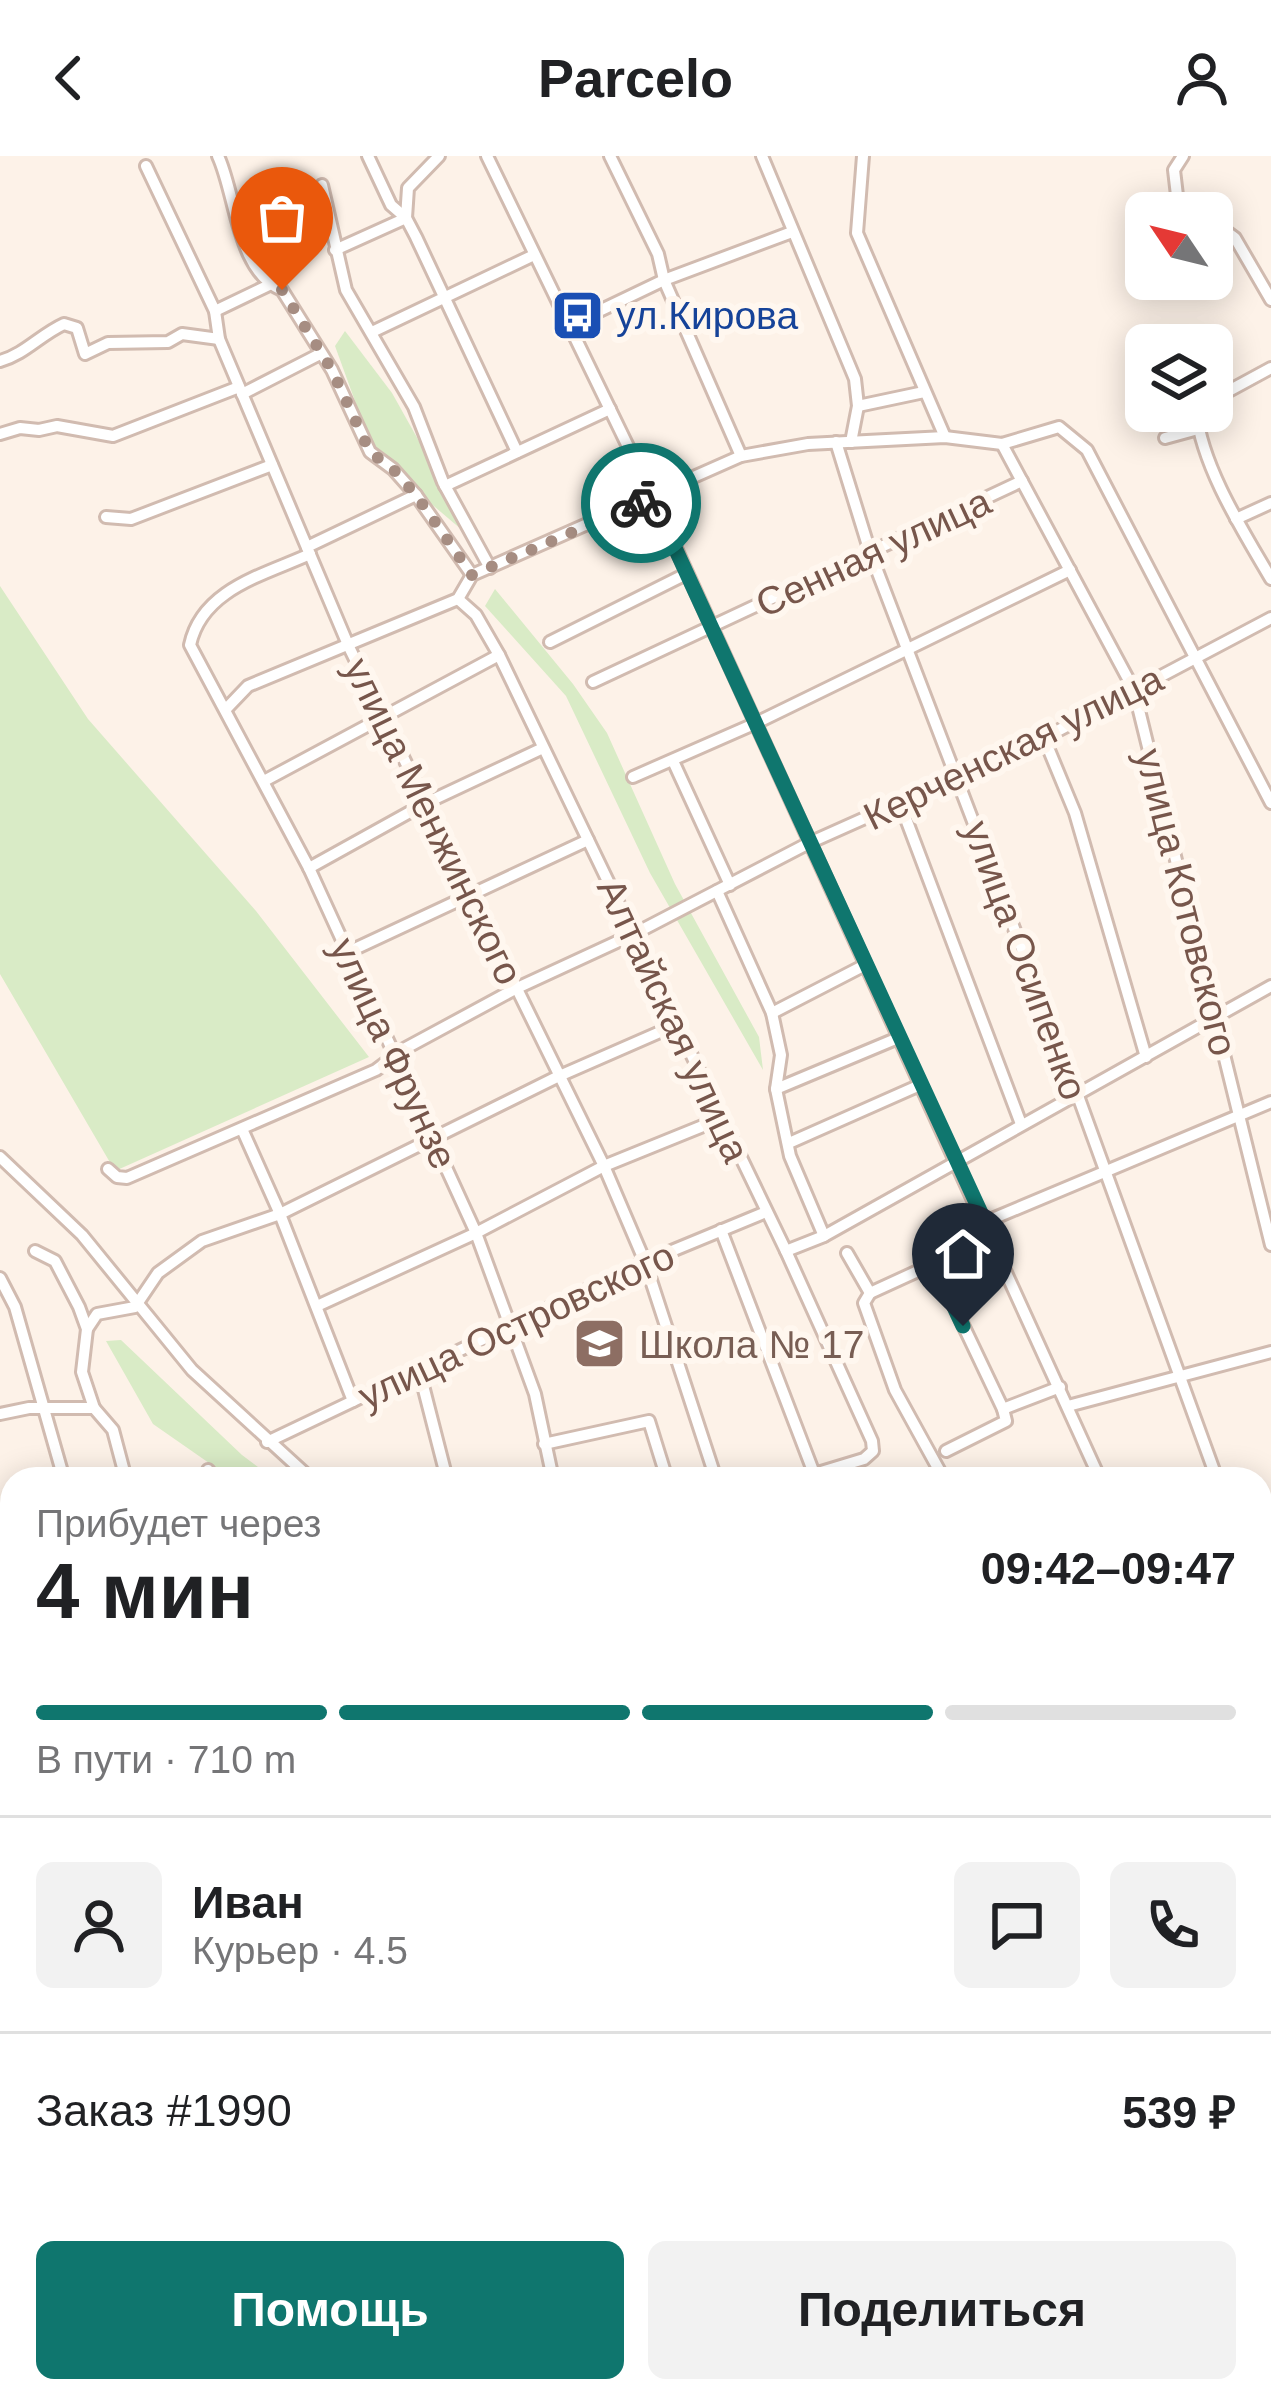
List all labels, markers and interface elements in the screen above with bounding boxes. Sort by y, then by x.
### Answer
icon: back [36,45,102,111]
icon: person [1169,45,1235,111]
text: Parcelo [538,48,733,108]
pin [231,167,333,290]
icon: bag [249,185,315,251]
north arrow [1125,192,1233,300]
map controls [1125,192,1233,432]
bus stop icon: ул.Кирова [549,287,605,343]
place label: ул.Кирова [616,294,798,337]
button: layers [1125,324,1233,432]
courier [581,443,701,563]
icon: bike [608,470,674,536]
street label: Сенная улица [749,479,998,626]
street label: улица Менжинского [336,651,531,991]
street label: Керченская улица [857,656,1170,838]
street label: улица Котовского [1128,744,1245,1060]
street label: улица Осипенко [955,815,1096,1105]
street label: Алтайская улица [589,872,758,1169]
street label: улица Фрунзе [321,931,466,1175]
pin [912,1203,1014,1326]
icon: home [930,1221,996,1287]
street label: улица Островского [352,1233,681,1417]
school or university icon: Школа № 17 [572,1316,628,1372]
place label: Школа № 17 [639,1323,864,1366]
text: Прибудет через [36,1502,321,1545]
text: 09:42–09:47 [981,1543,1236,1594]
text: 4 мин [36,1547,254,1635]
text: В пути · 710 m [36,1738,296,1781]
button: person [36,1862,162,1988]
button: chat [954,1862,1080,1988]
button: phone [1110,1862,1236,1988]
text: Иван [192,1877,304,1928]
text: Курьер · 4.5 [192,1929,408,1972]
text: Заказ #1990 [36,2085,292,2136]
text: 539 ₽ [1122,2087,1236,2138]
button: Помощь [36,2241,624,2379]
button: Поделиться [648,2241,1236,2379]

